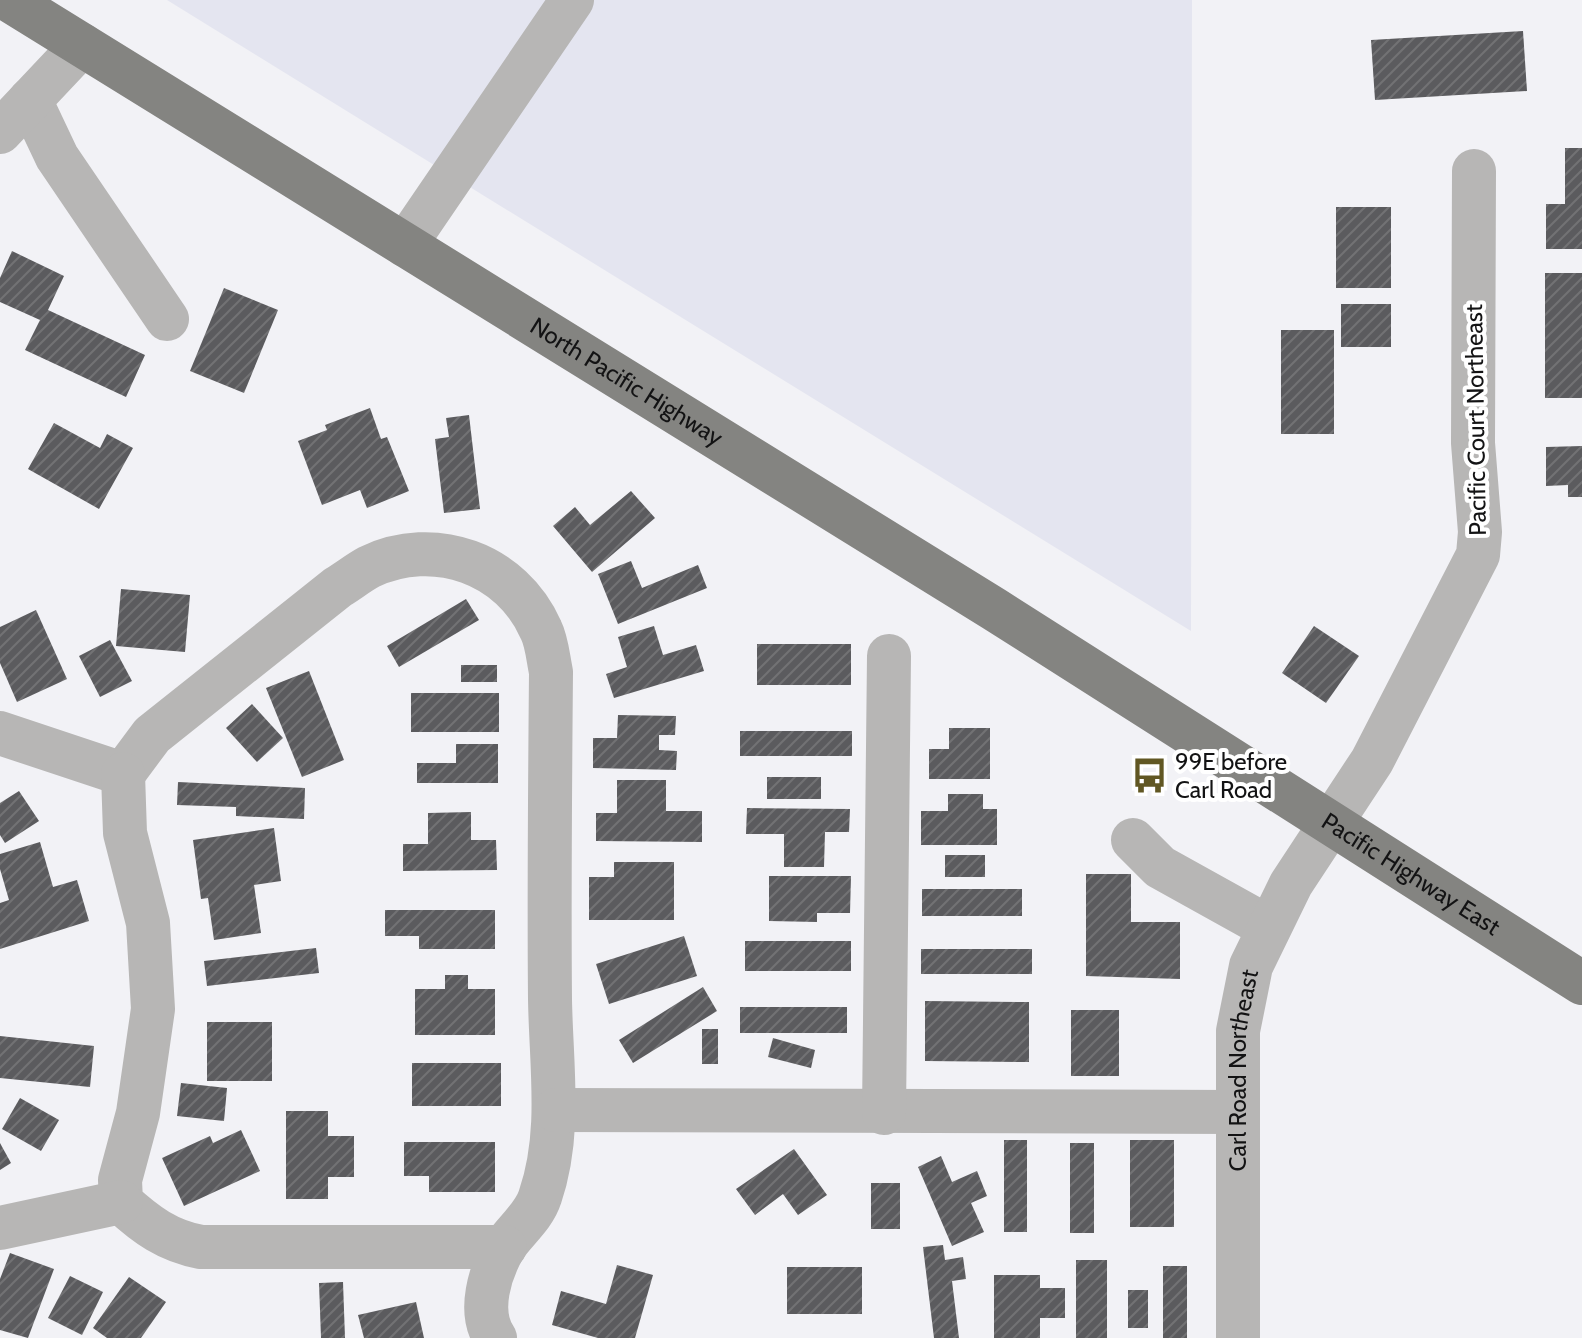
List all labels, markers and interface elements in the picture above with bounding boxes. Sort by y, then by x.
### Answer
street label: Pacific Court Northeast [1459,304,1492,536]
street label: North Pacific Highway [525,311,728,452]
place label: 99E before Carl Road [1175,747,1287,804]
bus stop icon: 99E before Carl Road [1130,757,1168,795]
street label: Pacific Highway East [1316,806,1506,941]
street label: Carl Road Northeast [1223,967,1264,1171]

